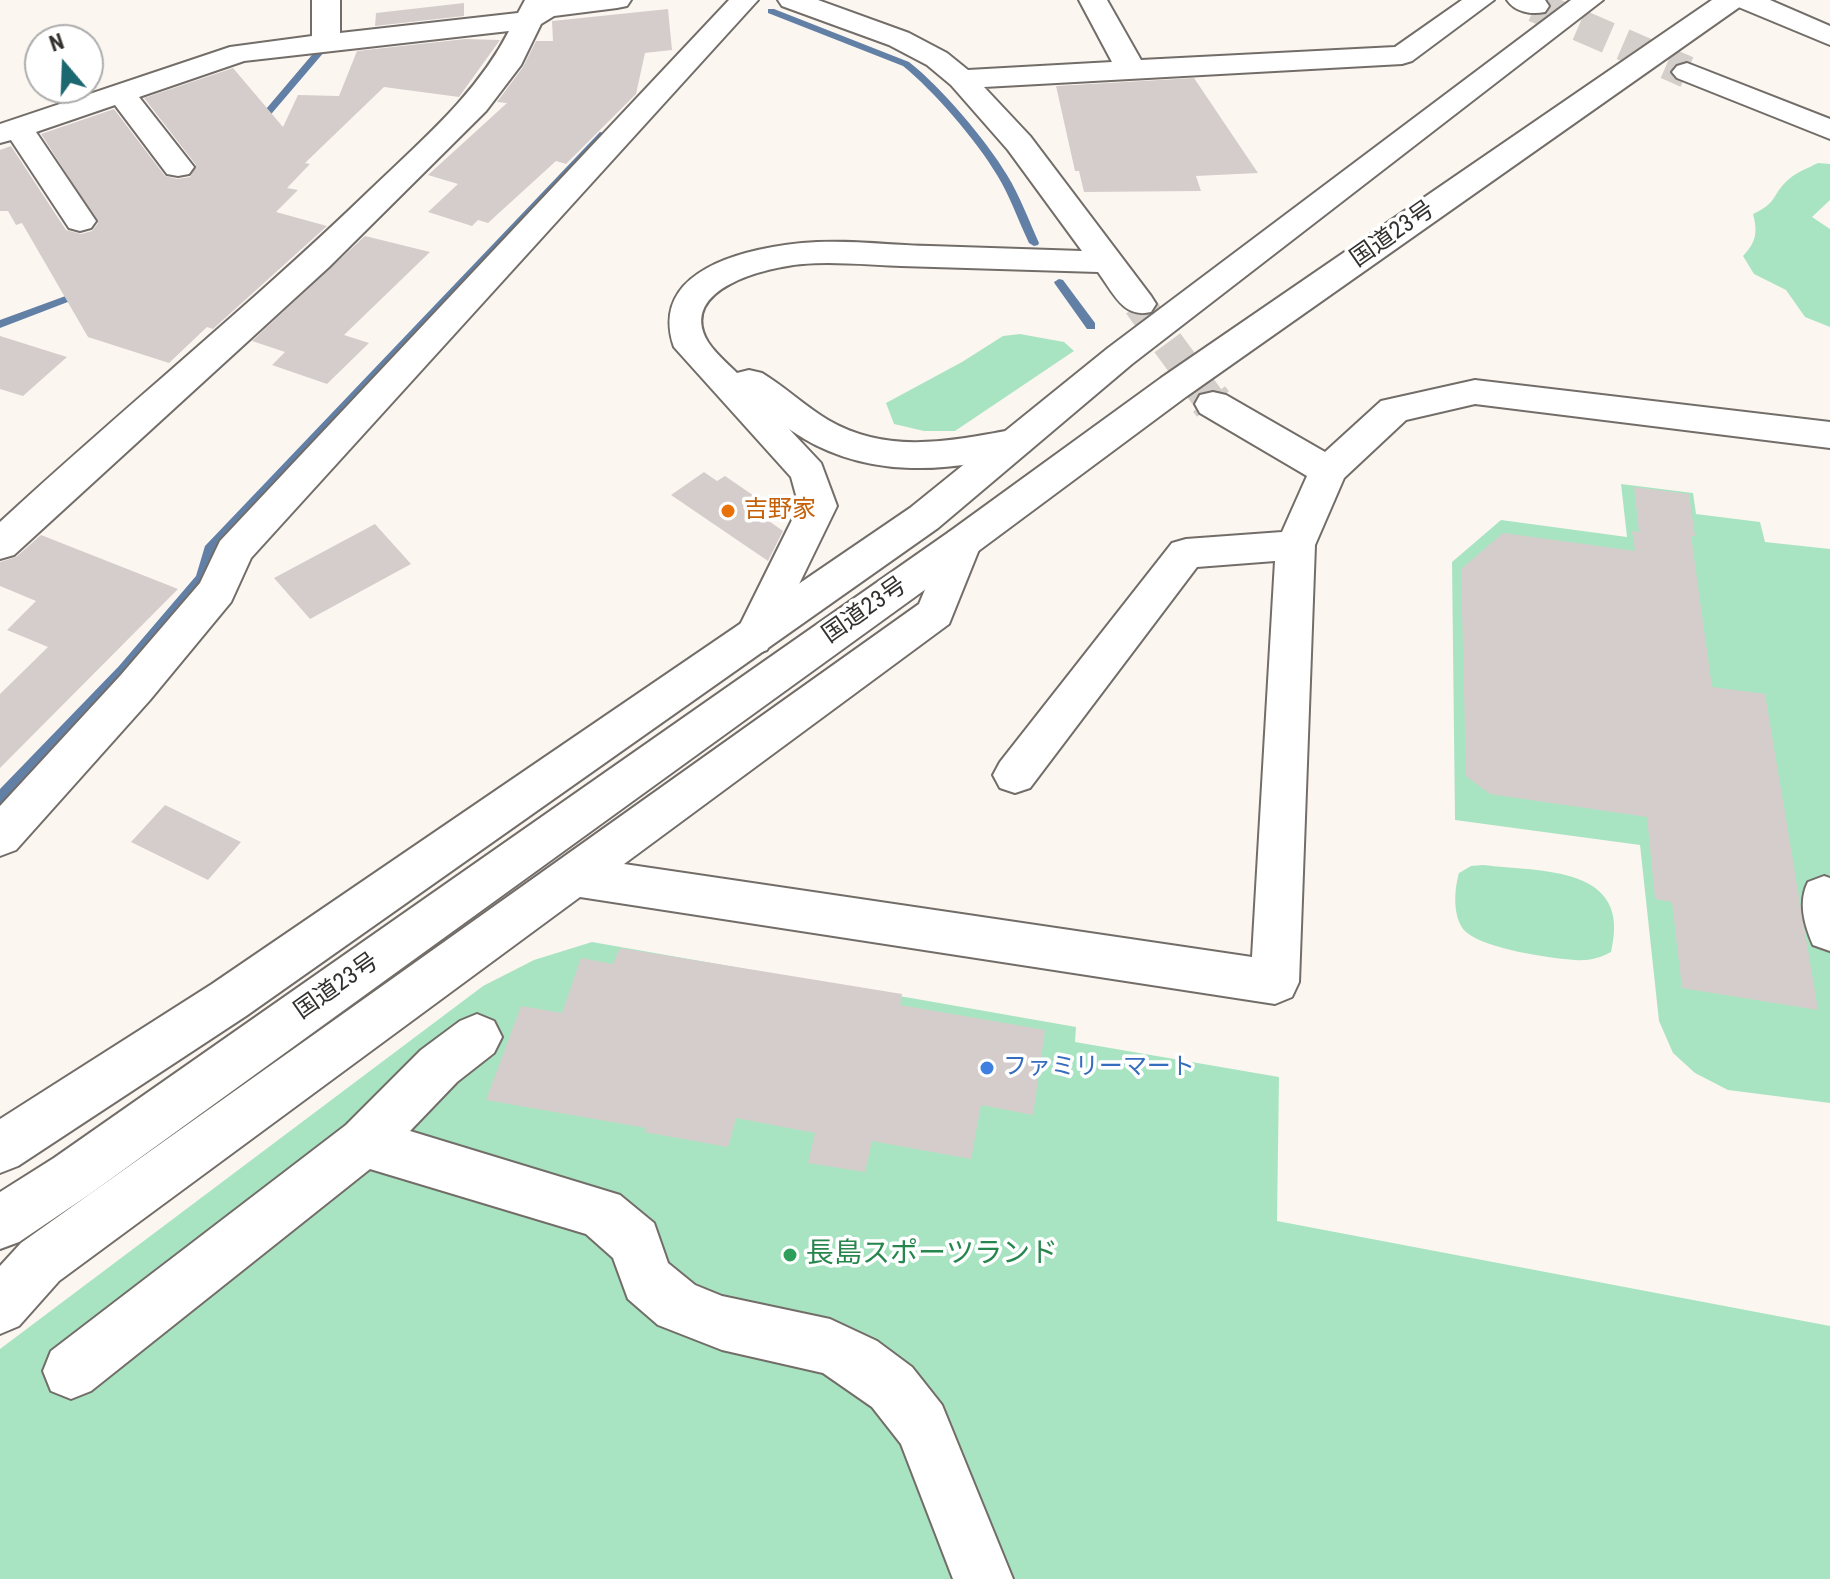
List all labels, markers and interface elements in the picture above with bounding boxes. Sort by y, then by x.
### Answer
north arrow [24,24,104,104]
text: N [46,29,67,57]
street label: 国道23号 [1346,196,1440,274]
place label: 吉野家 [744,497,816,525]
marker: 吉野家 [719,502,737,520]
street label: 国道23号 [818,572,912,650]
street label: 国道23号 [290,948,384,1026]
place label: ファミリーマート [1003,1054,1195,1082]
marker: ファミリーマート [978,1059,996,1077]
place label: 長島スポーツランド [806,1238,1058,1272]
marker: 長島スポーツランド [781,1246,799,1264]

